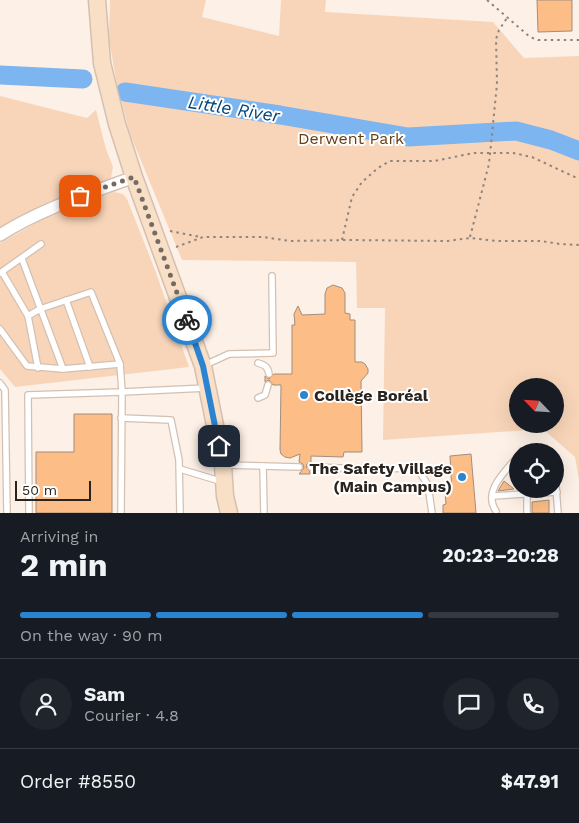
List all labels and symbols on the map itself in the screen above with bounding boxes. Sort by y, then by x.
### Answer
water label: Little River [187,91,282,126]
park label: Derwent Park [298,129,404,148]
pin [59,175,101,217]
courier [162,295,212,345]
north arrow [509,378,564,432]
place label: Collège Boréal [314,386,429,405]
marker: Collège Boréal [298,389,310,401]
pin [198,425,240,467]
place label: The Safety Village (Main Campus) [309,459,452,496]
marker: The Safety Village (Main Campus) [456,471,468,483]
scale bar [15,478,91,501]

